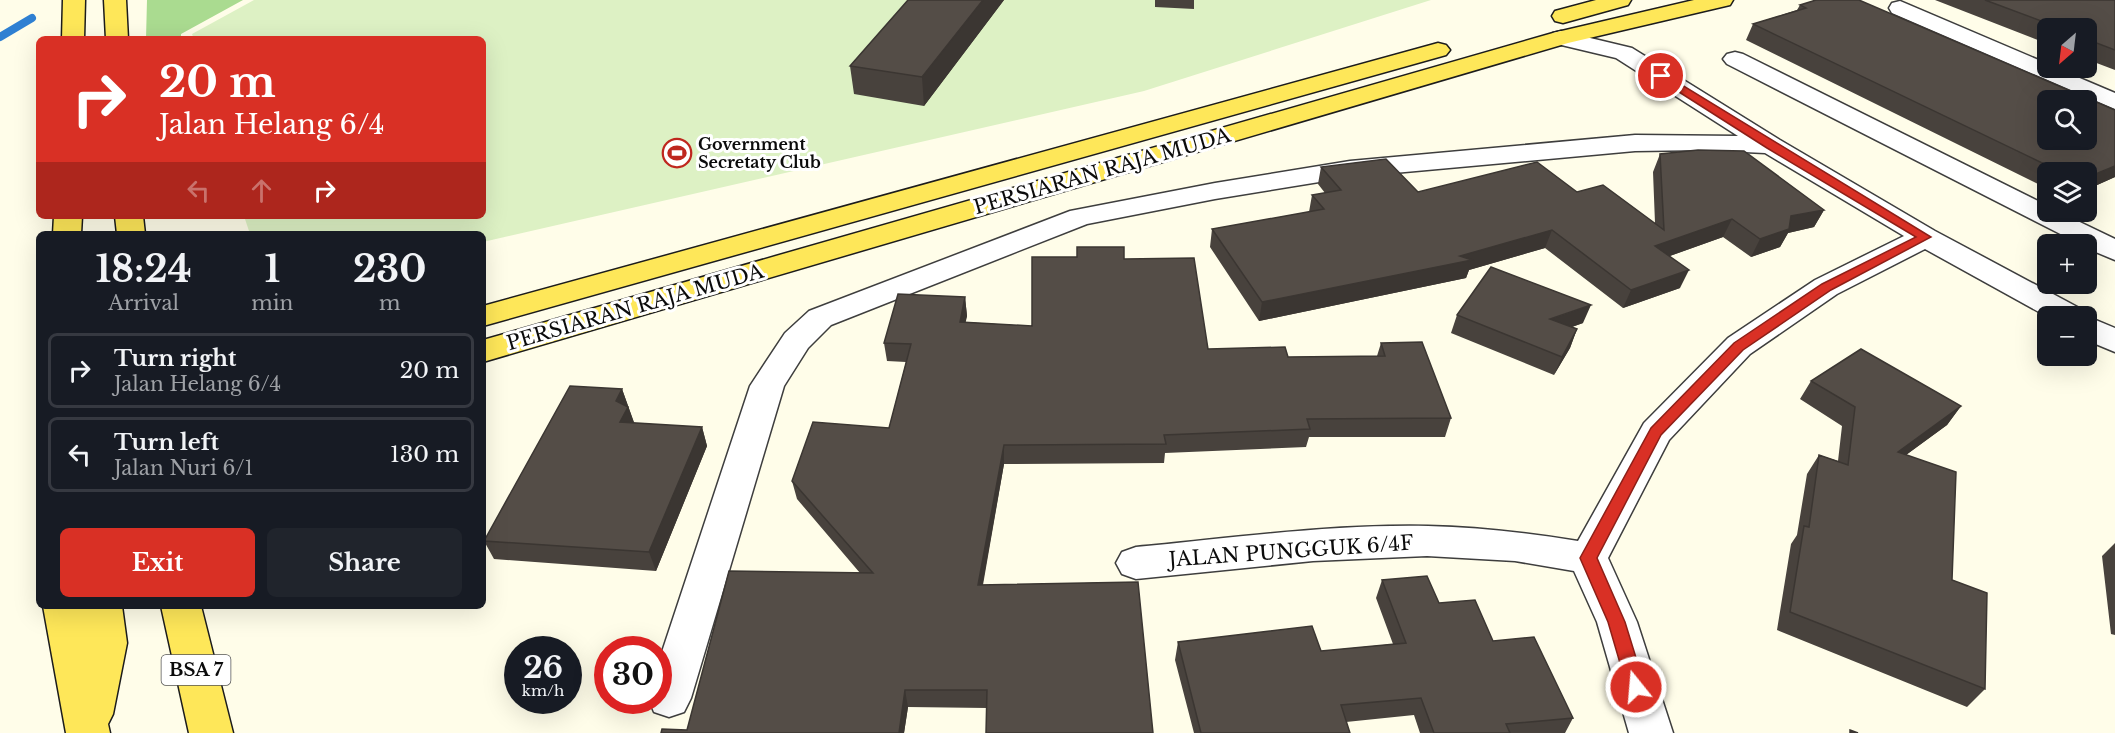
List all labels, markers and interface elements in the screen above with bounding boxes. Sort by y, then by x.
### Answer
north arrow [2037,18,2097,78]
map controls [2037,18,2097,366]
pin [1635,50,1686,101]
text: 20 m [159,56,276,108]
icon: arrive [1644,59,1677,92]
icon: right [60,60,138,138]
button: search [2037,90,2097,150]
text: Jalan Helang 6/4 [159,108,385,141]
street label: PERSIARAN RAJA MUDA [971,123,1234,219]
place label: Government Secretaty Club [698,134,821,172]
sports icon: Government Secretaty Club [661,137,693,169]
button: layers [2037,162,2097,222]
icon: left [182,174,215,207]
icon: ahead [245,174,278,207]
icon: right [308,174,341,207]
button: + [2037,234,2097,294]
text: 18:24 [96,247,192,292]
text: 1 [264,247,280,292]
text: 230 [353,247,426,292]
street label: PERSIARAN RAJA MUDA [504,259,767,355]
text: Arrival [108,291,179,315]
text: min [251,291,293,315]
text: m [379,291,400,315]
button: − [2037,306,2097,366]
text: Turn right [114,345,236,372]
icon: right [63,354,96,387]
text: 20 m [400,357,459,384]
text: Jalan Helang 6/4 [114,372,281,396]
text: Turn left [114,429,219,456]
icon: left [63,438,96,471]
text: 130 m [390,441,459,468]
text: Jalan Nuri 6/1 [114,456,253,480]
button: Exit [60,528,255,597]
button: Share [267,528,462,597]
street label: JALAN PUNGGUK 6/4F [1165,530,1414,572]
speed limit sign: 30 [594,636,672,714]
text: 26 [523,649,563,686]
road number: BSA 7 [162,655,230,685]
position arrow [1604,655,1668,719]
text: km/h [522,681,564,700]

